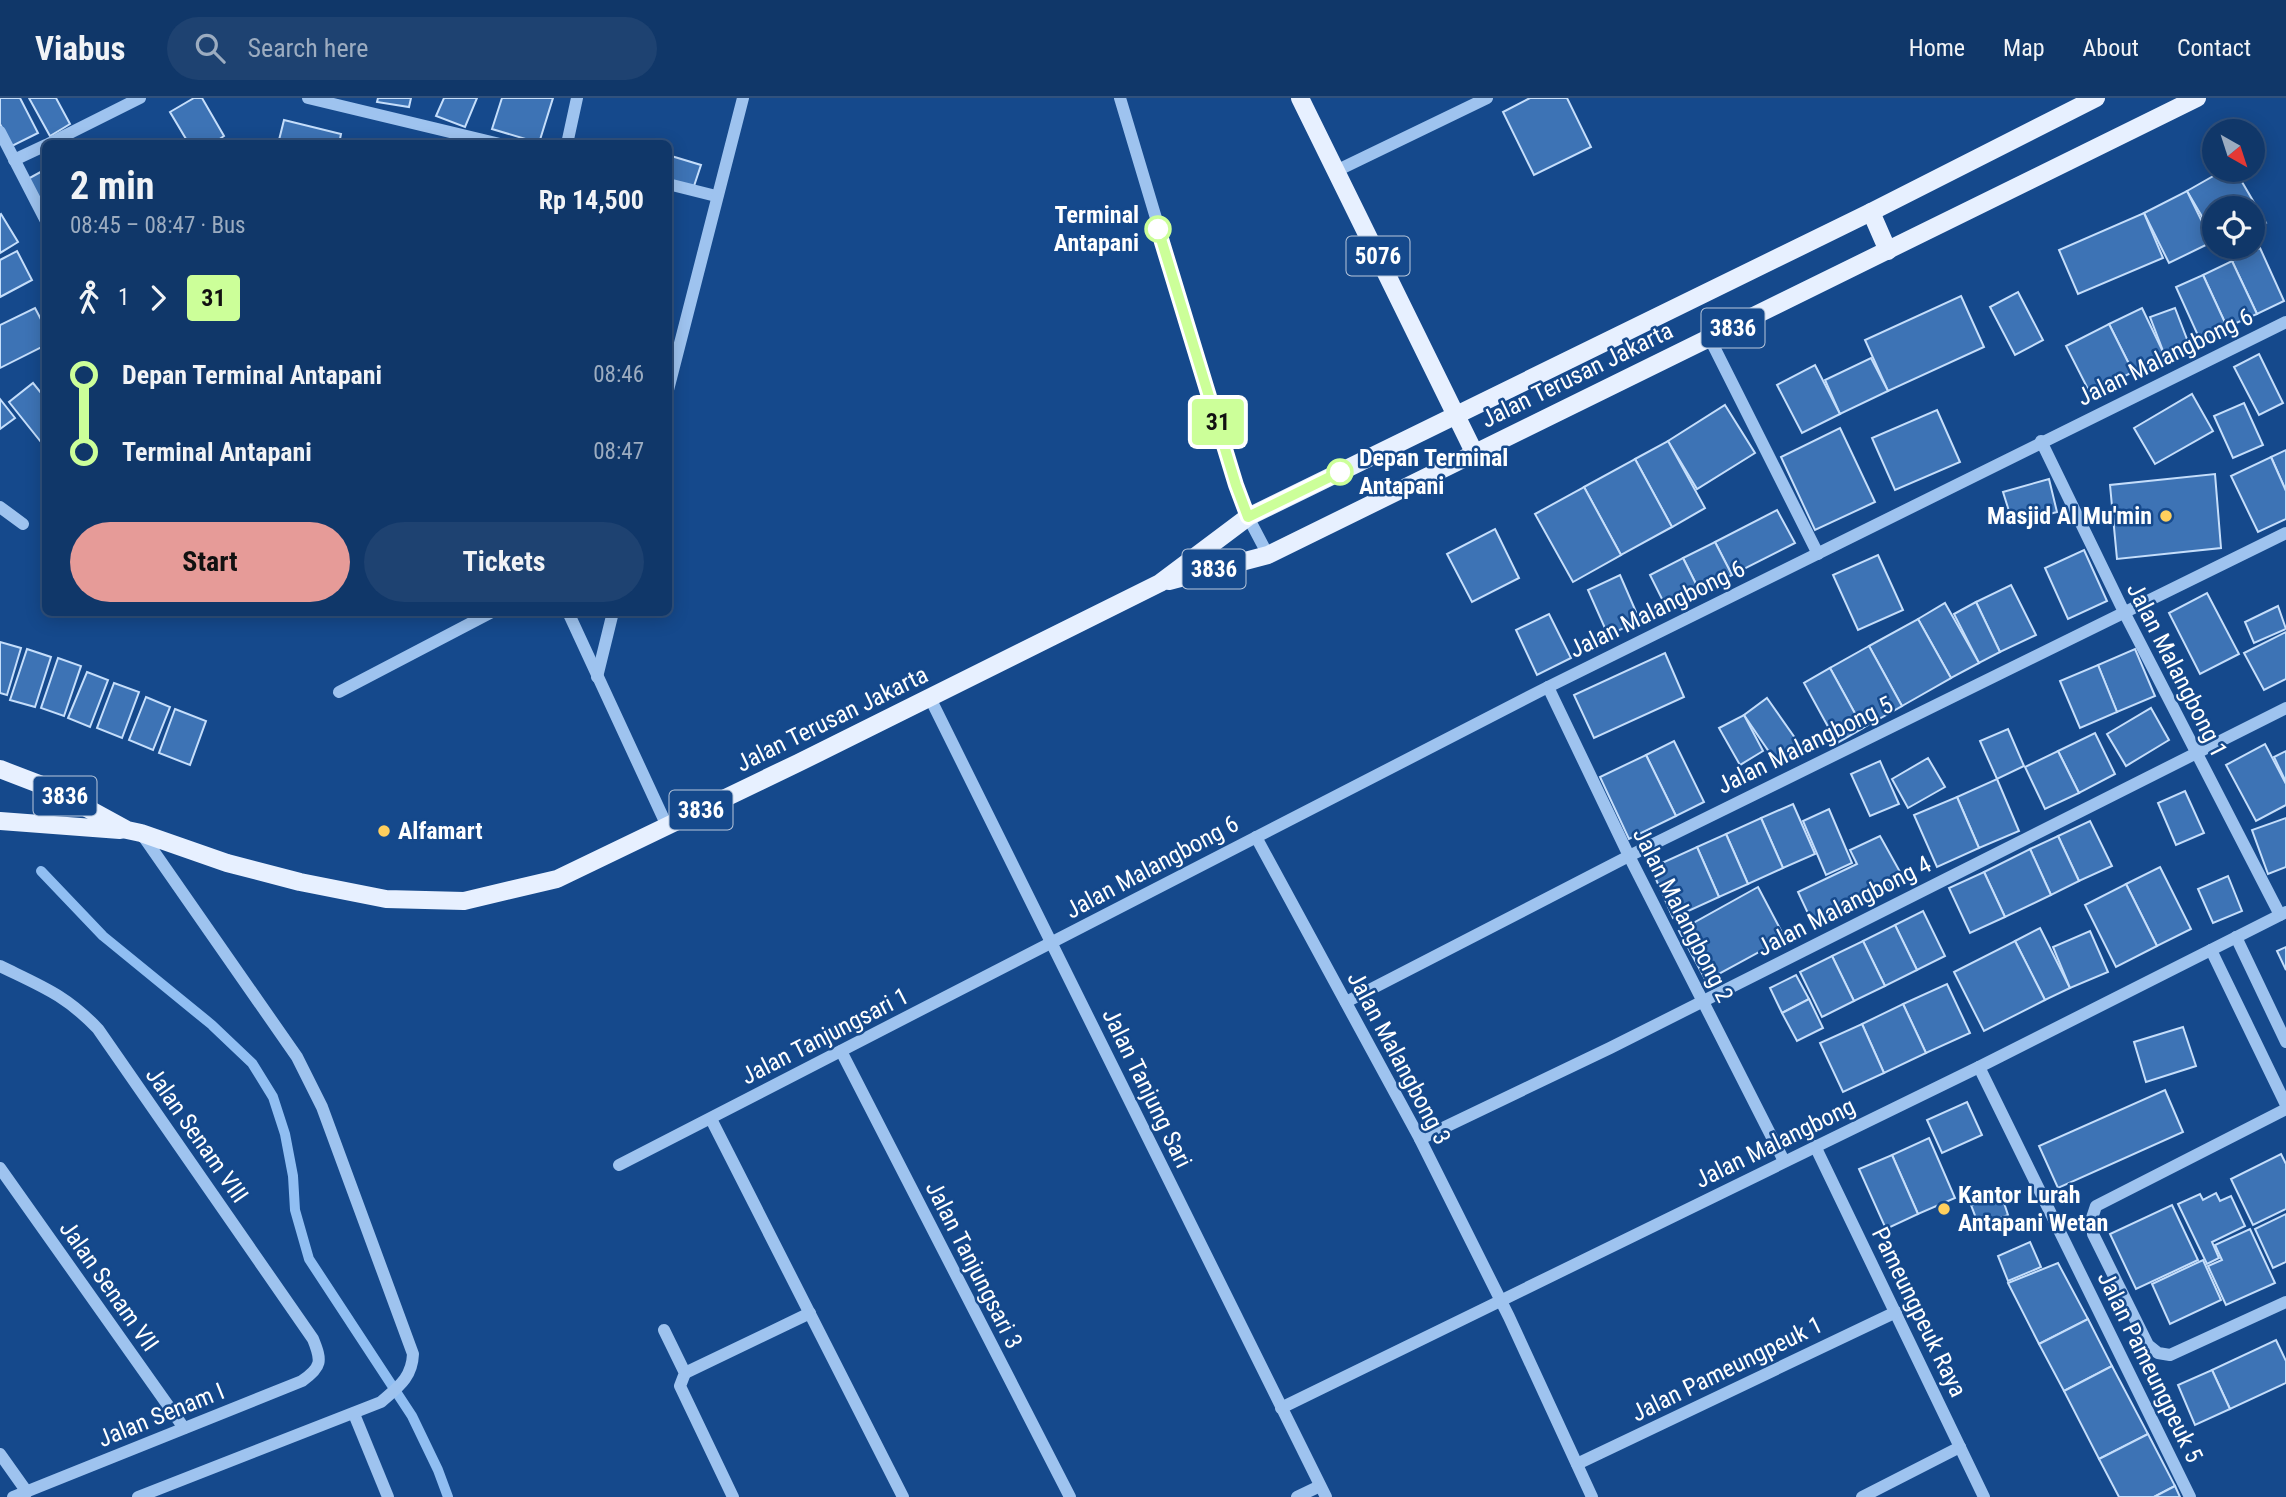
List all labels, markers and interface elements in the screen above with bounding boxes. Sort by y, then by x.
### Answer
search box [167,17,657,80]
text: Viabus [35,29,125,68]
icon: search [191,29,229,67]
text: Search here [247,33,368,63]
text: Home [1909,34,1965,62]
text: Map [2003,34,2045,62]
text: About [2083,34,2139,62]
text: Contact [2177,34,2251,62]
north arrow [2202,119,2264,182]
map controls [2202,119,2265,259]
text: 2 min [70,164,154,208]
text: Rp 14,500 [539,185,644,215]
button: locate [2202,196,2265,259]
place label: Terminal Antapani [1054,201,1139,257]
text: 08:45 – 08:47 · Bus [70,212,246,239]
marker: Terminal Antapani [1145,216,1171,242]
road number: 5076 [1346,237,1410,276]
icon: walk [70,279,108,317]
icon: forward [139,279,177,317]
text: 1 [118,284,129,311]
text: 31 [201,284,226,312]
street label: Jalan Malangbong 6 [2073,302,2257,412]
road number: 3836 [1702,308,1764,347]
street label: Jalan Terusan Jakarta [1477,316,1677,434]
text: Depan Terminal Antapani [122,360,382,390]
text: 08:46 [593,361,644,388]
line badge: 31 [1186,399,1250,445]
text: 31 [1206,408,1230,436]
text: Terminal Antapani [122,437,312,467]
text: 08:47 [593,438,644,465]
place label: Depan Terminal Antapani [1359,444,1508,500]
marker: Depan Terminal Antapani [1327,459,1353,485]
place label: Masjid Al Mu'min [1987,502,2152,530]
marker: Masjid Al Mu'min [2158,508,2174,524]
button: Start [70,522,350,602]
button: Tickets [364,522,644,602]
road number: 3836 [1182,550,1246,589]
street label: Jalan Malangbong 6 [1565,554,1749,664]
street label: Jalan Malangbong 1 [2121,578,2233,762]
street label: Jalan Terusan Jakarta [732,660,932,778]
street label: Jalan Malangbong 5 [1713,690,1897,800]
road number: 3836 [34,776,96,816]
road number: 3836 [670,790,732,830]
street label: Jalan Malangbong 6 [1061,810,1243,924]
place label: Alfamart [398,817,483,845]
marker: Alfamart [376,823,392,839]
street label: Jalan Malangbong 2 [1627,823,1739,1007]
street label: Jalan Malangbong 4 [1752,850,1936,962]
street label: Jalan Malangbong 3 [1342,967,1456,1149]
street label: Jalan Tanjungsari 1 [737,982,913,1090]
street label: Jalan Tanjung Sari [1096,1004,1198,1172]
street label: Jalan Senam VIII [140,1062,254,1208]
street label: Jalan Malangbong [1690,1092,1860,1194]
street label: Jalan Tanjungsari 3 [920,1177,1028,1353]
place label: Kantor Lurah Antapani Wetan [1958,1181,2108,1237]
marker: Kantor Lurah Antapani Wetan [1936,1201,1952,1217]
street label: Jalan Senam VII [54,1215,164,1357]
street label: Pameungpeuk Raya [1866,1223,1972,1401]
street label: Jalan Pameungpeuk 5 [2092,1267,2208,1467]
street label: Jalan Pameungpeuk 1 [1627,1311,1827,1427]
street label: Jalan Senam I [94,1377,228,1453]

